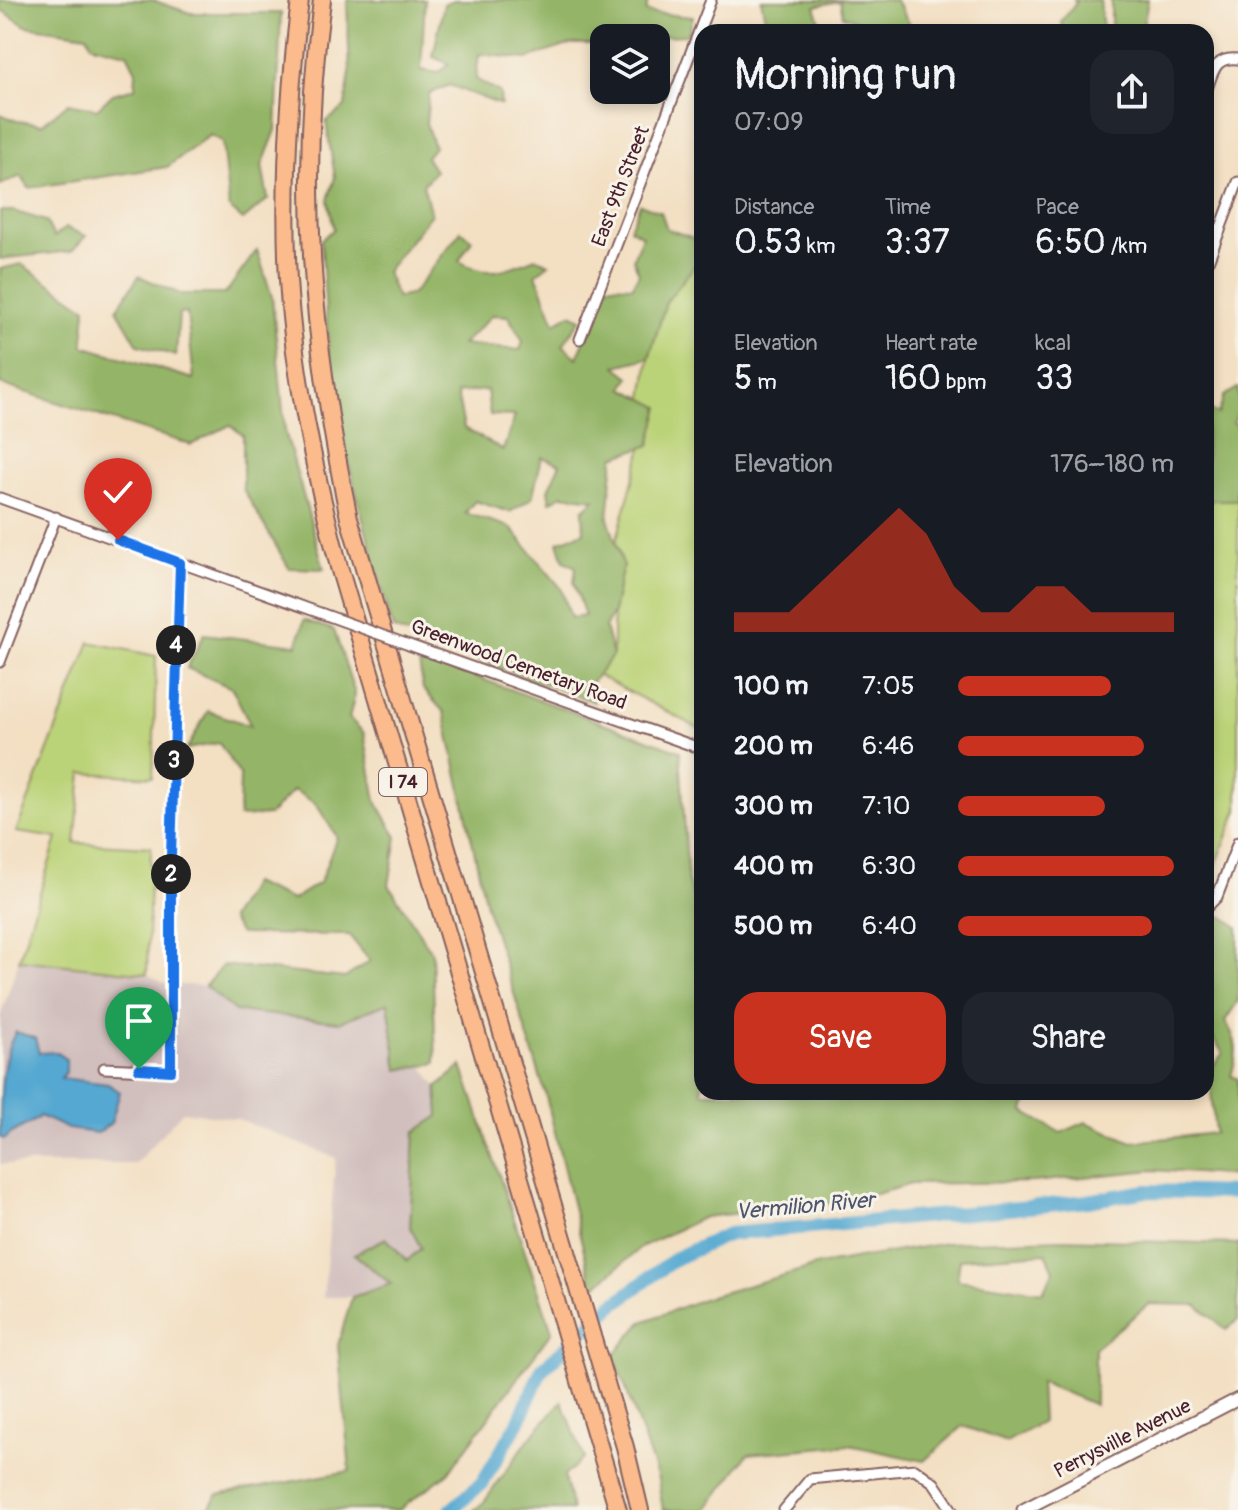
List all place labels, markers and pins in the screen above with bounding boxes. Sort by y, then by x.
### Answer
pin [84,458,152,540]
pin: 4 [156,625,196,665]
pin: 3 [154,740,194,780]
pin: 2 [151,854,191,894]
pin [105,987,173,1069]

